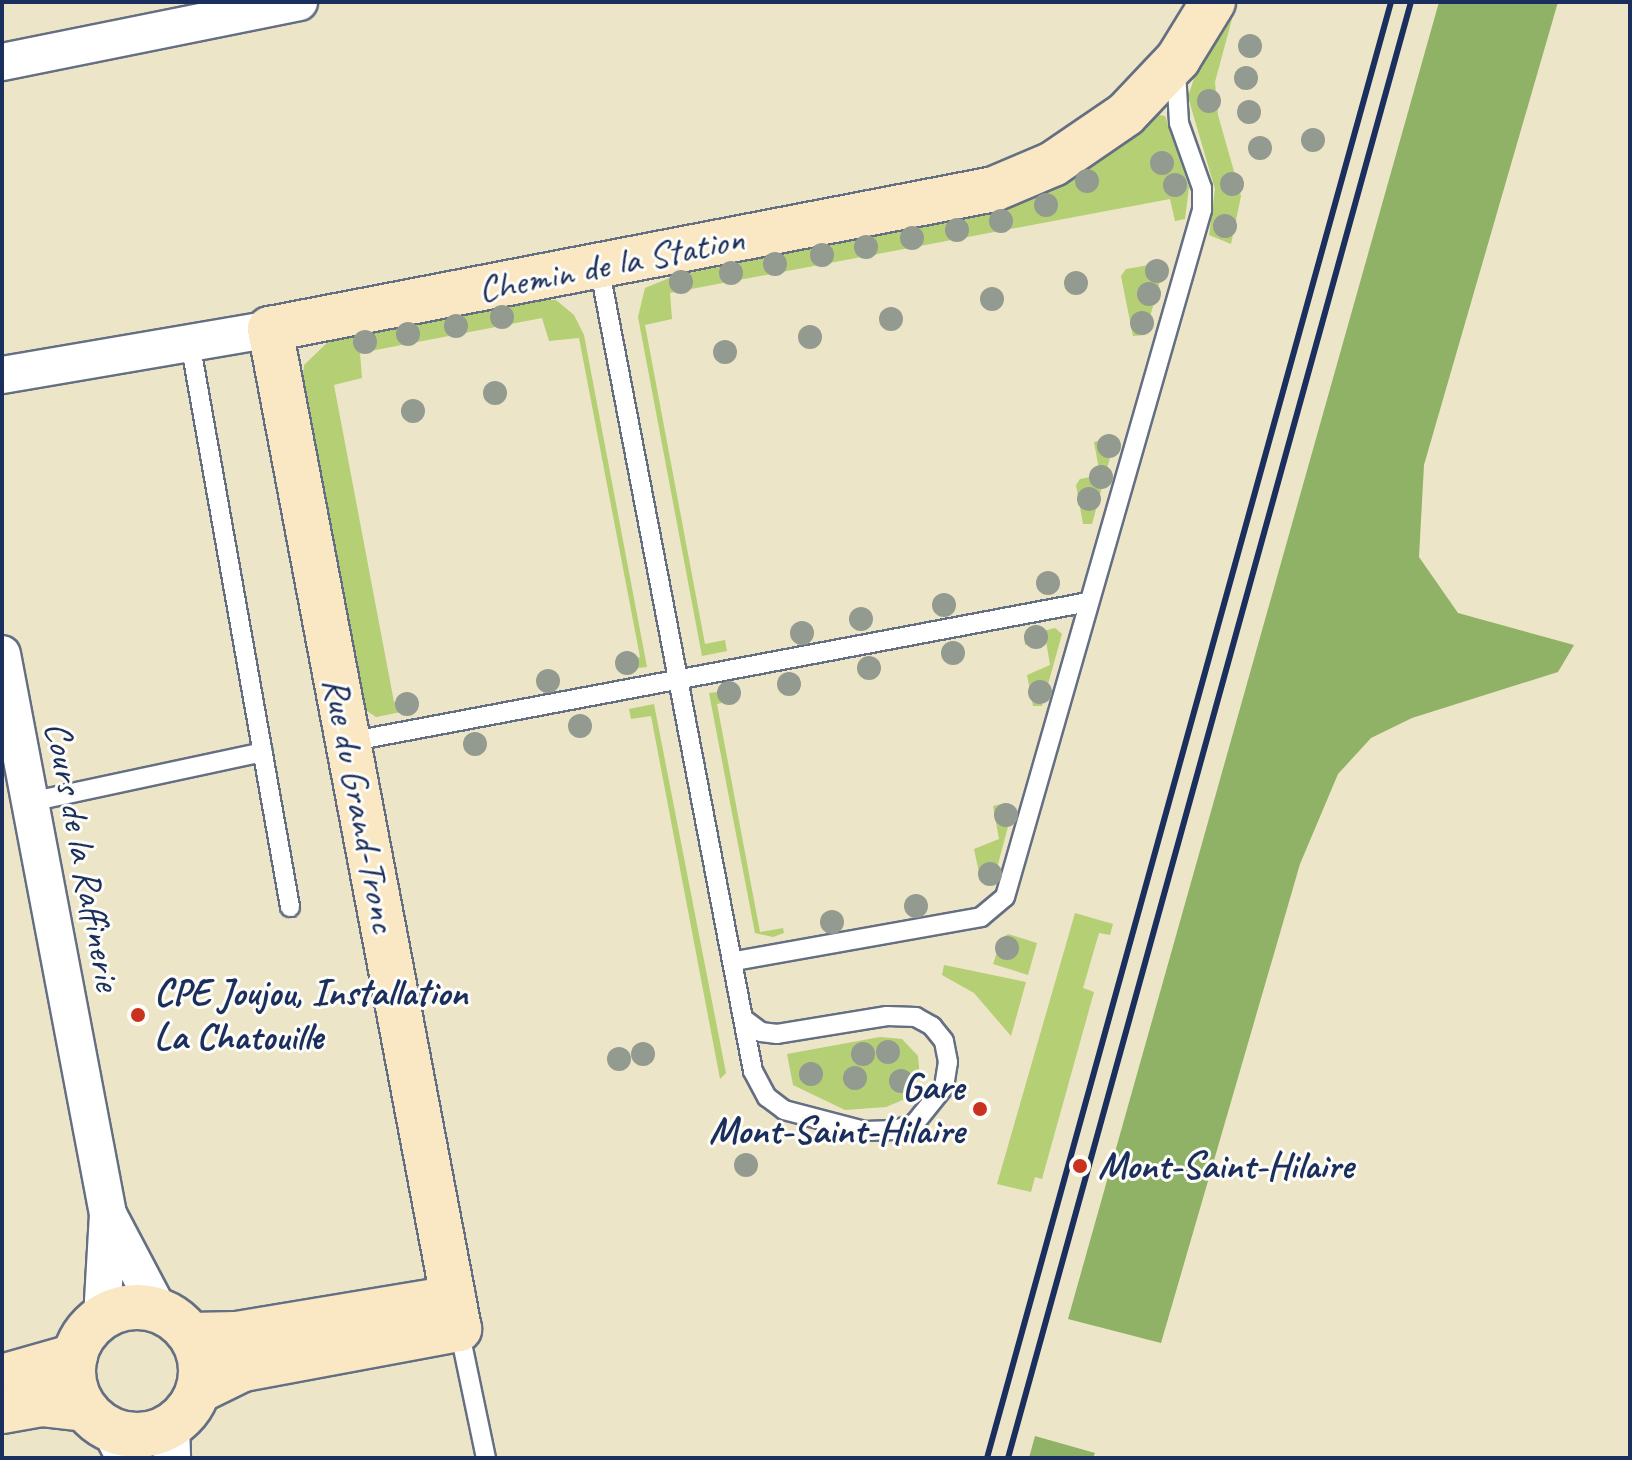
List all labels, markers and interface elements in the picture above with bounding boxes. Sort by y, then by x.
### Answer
street label: Chemin de la Station [473,216,749,312]
street label: Rue du Grand-Tronc [313,674,407,936]
street label: Cours de la Raffinerie [34,717,132,995]
place label: CPE Joujou, Installation La Chatouille [154,970,467,1060]
marker: CPE Joujou, Installation La Chatouille [129,1006,147,1024]
place label: Gare Mont-Saint-Hilaire [709,1064,964,1154]
marker: Gare Mont-Saint-Hilaire [971,1100,989,1118]
place label: Mont-Saint-Hilaire [1098,1143,1353,1189]
marker: Mont-Saint-Hilaire [1069,1155,1091,1177]

